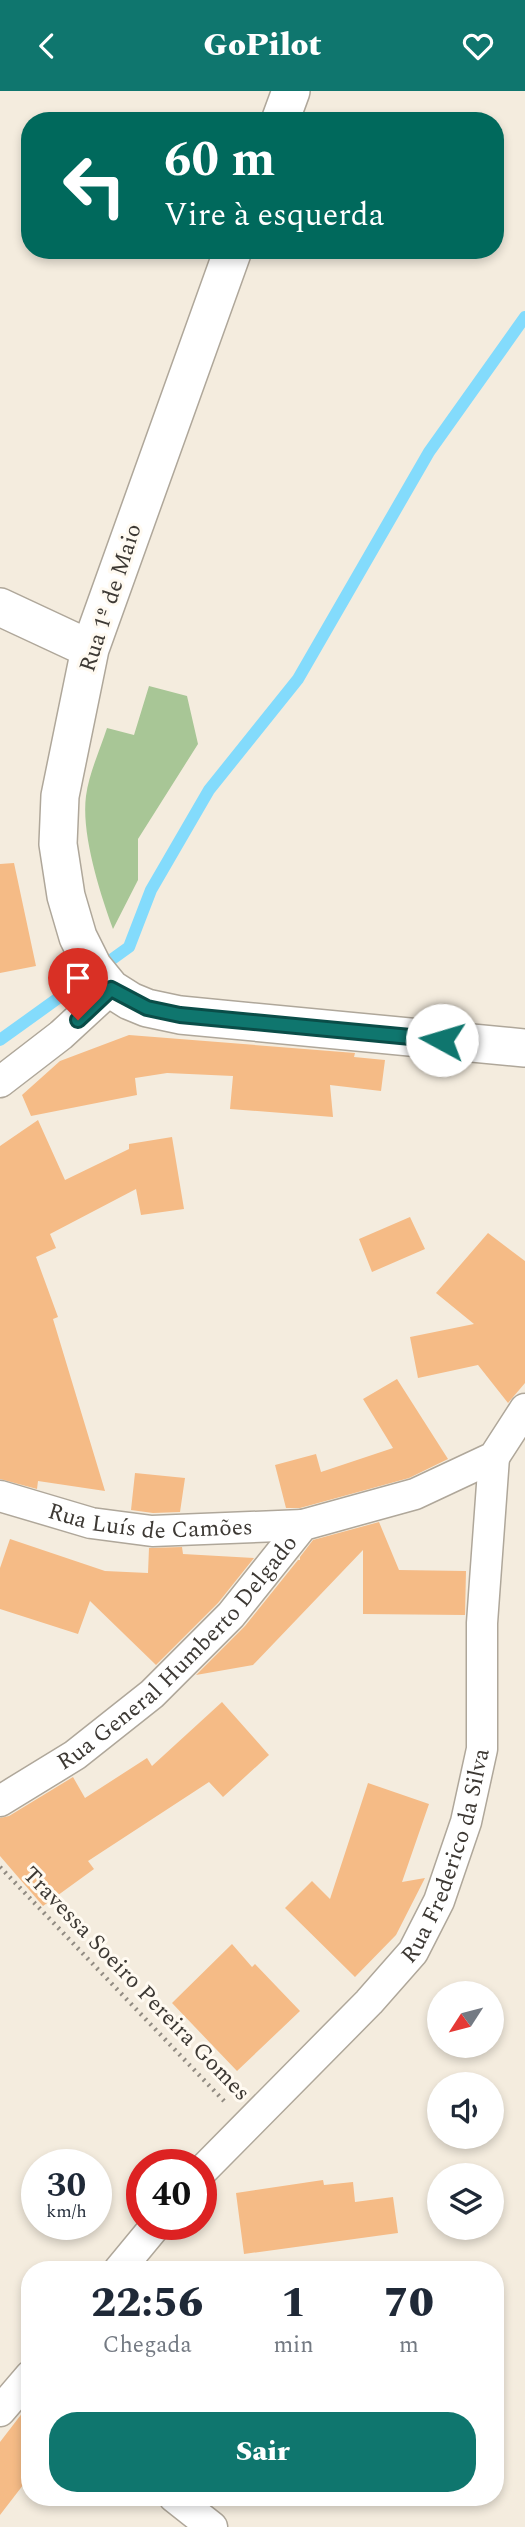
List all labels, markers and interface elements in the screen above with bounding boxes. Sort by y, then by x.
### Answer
text: GoPilot [204,21,321,70]
icon: back [28,27,66,65]
icon: heart [459,27,497,65]
text: 60 m [164,123,275,198]
icon: left [49,140,140,231]
text: Vire à esquerda [164,191,384,240]
street label: Rua 1º de Maio [71,519,151,677]
pin [48,948,108,1020]
icon: arrive [59,959,97,997]
position arrow [405,1003,479,1077]
street label: Rua Luís de Camões [44,1494,253,1549]
street label: Rua General Humberto Delgado [50,1527,306,1780]
street label: Rua Frederico da Silva [393,1745,499,1972]
street label: Travessa Soeiro Pereira Gomes [14,1858,258,2110]
north arrow [427,1981,504,2058]
map controls [427,1981,504,2240]
button: sound [427,2072,504,2149]
speed limit sign: 40 [126,2149,217,2240]
text: 30 [47,2159,86,2212]
button: layers [427,2163,504,2240]
text: km/h [46,2198,87,2225]
text: 22:56 [91,2272,204,2335]
text: 1 [281,2272,306,2335]
text: 70 [384,2272,434,2335]
text: Chegada [103,2328,192,2363]
text: min [273,2328,314,2363]
text: m [399,2328,419,2363]
button: Sair [49,2412,476,2492]

